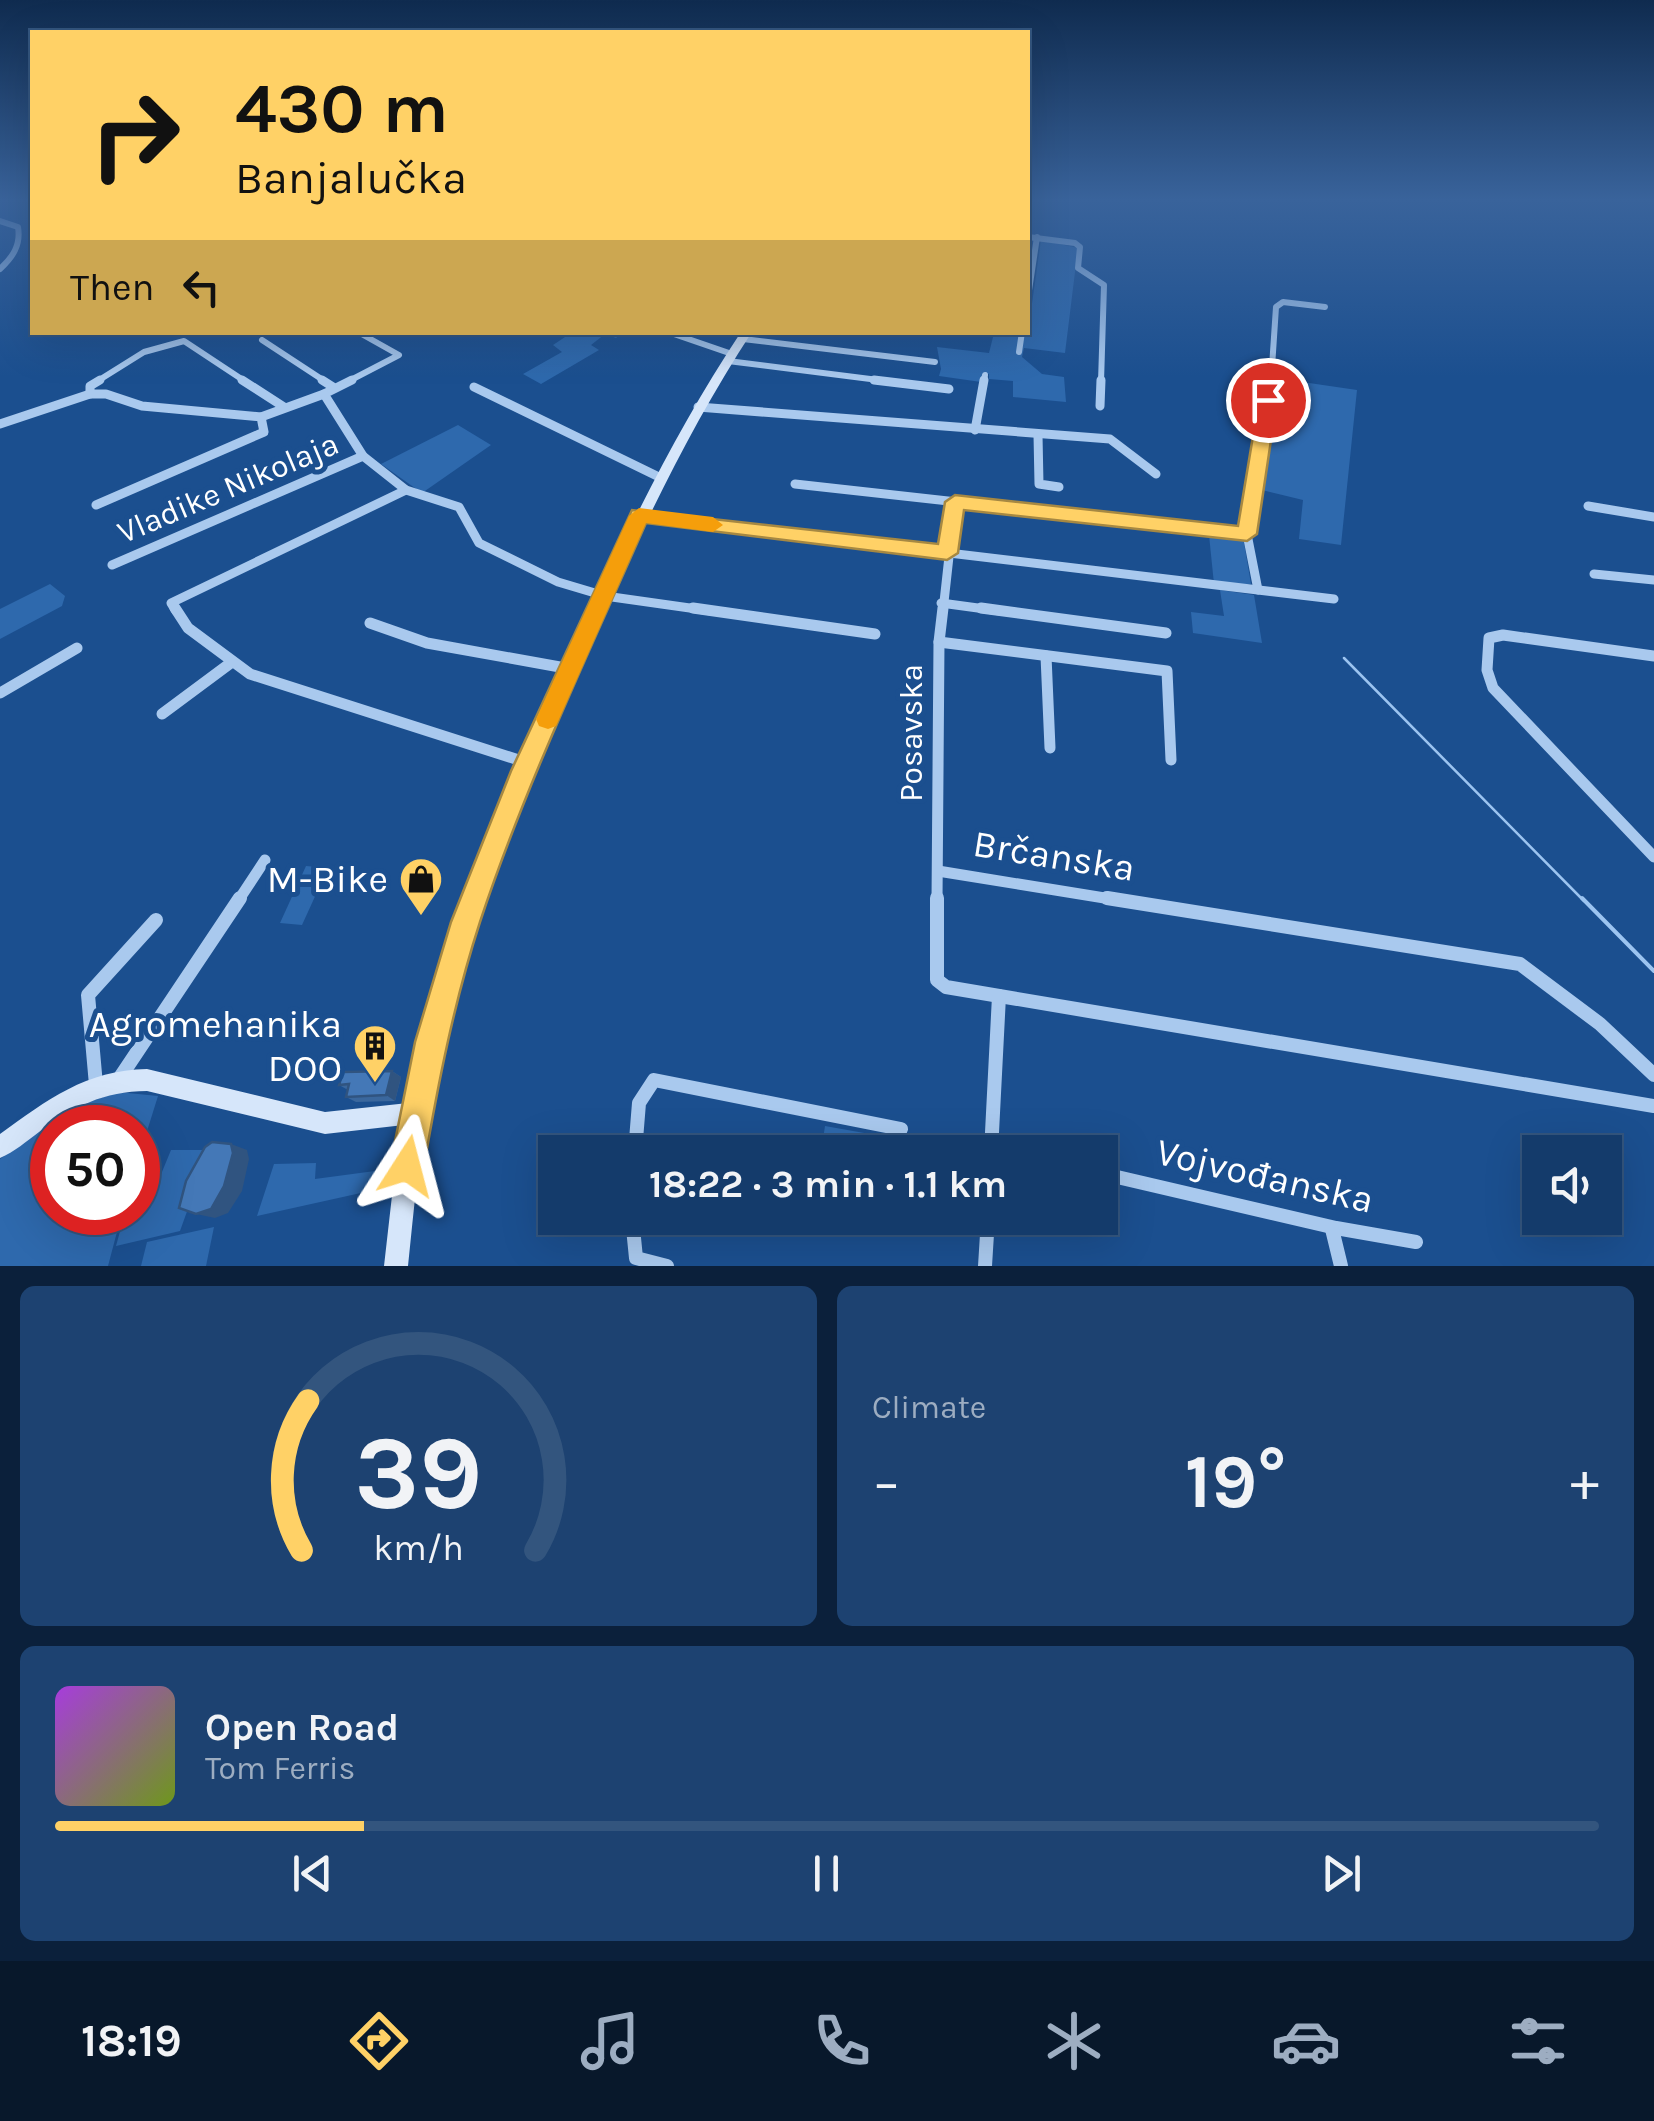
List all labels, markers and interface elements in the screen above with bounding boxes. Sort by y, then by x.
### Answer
text: 430 m [235,68,449,150]
icon: right [70,70,200,200]
text: Banjalučka [235,152,467,204]
icon: left [174,260,229,315]
text: Then [70,265,154,310]
pin [1226,358,1311,443]
icon: arrive [1241,373,1296,428]
street label: Vladike Nikolaja [112,425,344,551]
street label: Posavska [893,664,930,802]
street label: Brčanska [970,821,1138,891]
shop icon: M-Bike [398,856,444,917]
place label: M-Bike [267,857,388,902]
place label: Agromehanika DOO [89,1002,342,1091]
building icon: Agromehanika DOO [352,1023,398,1084]
speed limit sign: 50 [30,1105,160,1235]
position arrow [355,1114,459,1218]
street label: Vojvođanska [1152,1129,1378,1223]
map controls [1522,1135,1622,1235]
button: sound [1522,1135,1622,1235]
text: 18:22 · 3 min · 1.1 km [649,1162,1007,1207]
text: Climate [872,1389,986,1426]
text: 39 [354,1413,483,1534]
text: 19° [1185,1438,1286,1526]
text: − [872,1450,901,1514]
text: + [1570,1450,1599,1514]
text: km/h [373,1527,464,1569]
text: Open Road [205,1705,399,1750]
text: Tom Ferris [205,1750,355,1787]
icon: previous [285,1846,340,1901]
icon: pause [799,1846,854,1901]
icon: next [1314,1846,1369,1901]
icon: directions [344,2006,414,2076]
icon: music [575,2006,645,2076]
icon: phone [807,2006,877,2076]
icon: climate [1039,2006,1109,2076]
icon: car [1271,2006,1341,2076]
icon: filters [1503,2006,1573,2076]
text: 18:19 [81,2015,182,2067]

